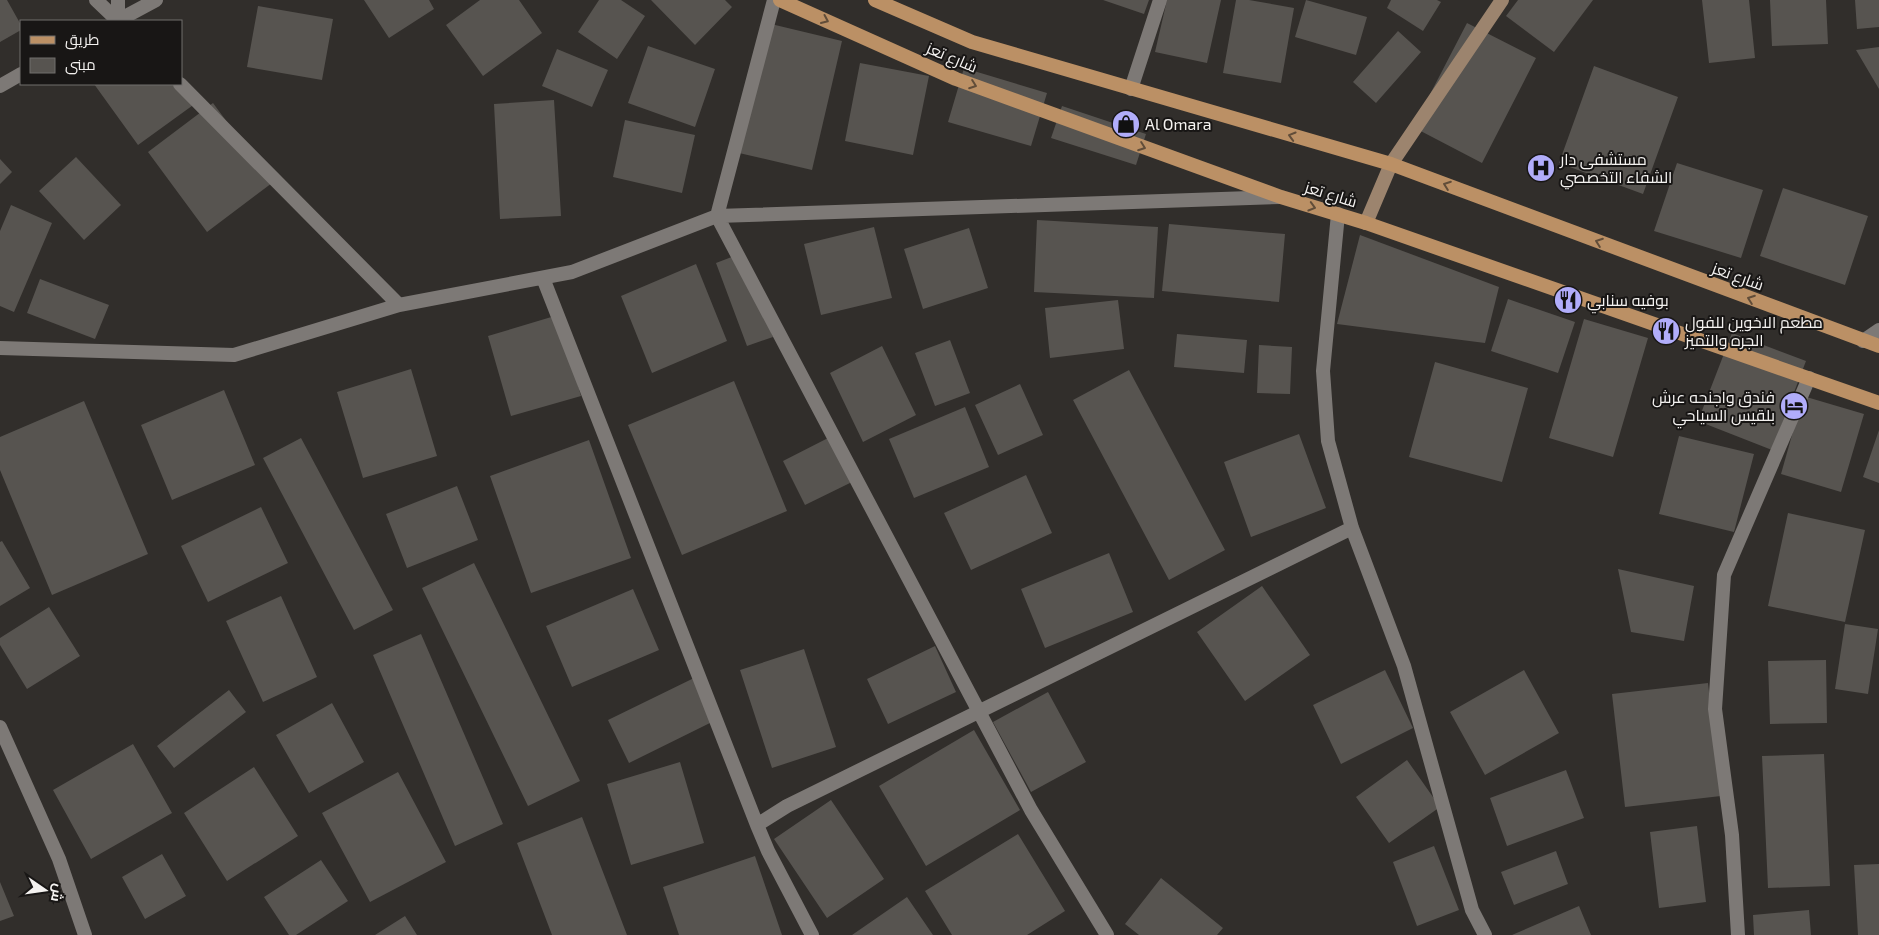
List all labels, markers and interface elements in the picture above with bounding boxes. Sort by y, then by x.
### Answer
one-way arrow [820,14,829,24]
legend [20,20,182,85]
text: طريق [65,30,99,50]
street label: شارع تعز [922,37,981,79]
text: مبنى [65,55,96,75]
one-way arrow [969,79,977,89]
shop icon: Al Omara [1111,109,1141,139]
place label: Al Omara [1145,114,1212,133]
one-way arrow [1288,131,1297,141]
one-way arrow [1138,141,1146,151]
place label: مستشفى دار الشفاء التخصصي [1559,149,1672,190]
hospital icon: مستشفى دار الشفاء التخصصي [1526,153,1556,183]
street label: شارع تعز [1301,176,1360,213]
one-way arrow [1443,181,1452,191]
one-way arrow [1308,201,1316,211]
one-way arrow [1595,238,1604,248]
street label: شارع تعز [1708,257,1767,296]
restaurant icon: بوفيه سنابي [1553,285,1583,315]
place label: بوفيه سنابي [1587,290,1669,314]
one-way arrow [1747,295,1756,305]
place label: مطعم الاخوين للفول الجره والتميز [1684,312,1823,350]
restaurant icon: مطعم الاخوين للفول الجره والتميز [1651,316,1681,346]
place label: فندق واجنحه عرش بلقيس السياحي [1652,387,1775,429]
hotel icon: فندق واجنحه عرش بلقيس السياحي [1779,391,1809,421]
north arrow [20,865,70,915]
text: ش [47,882,68,904]

